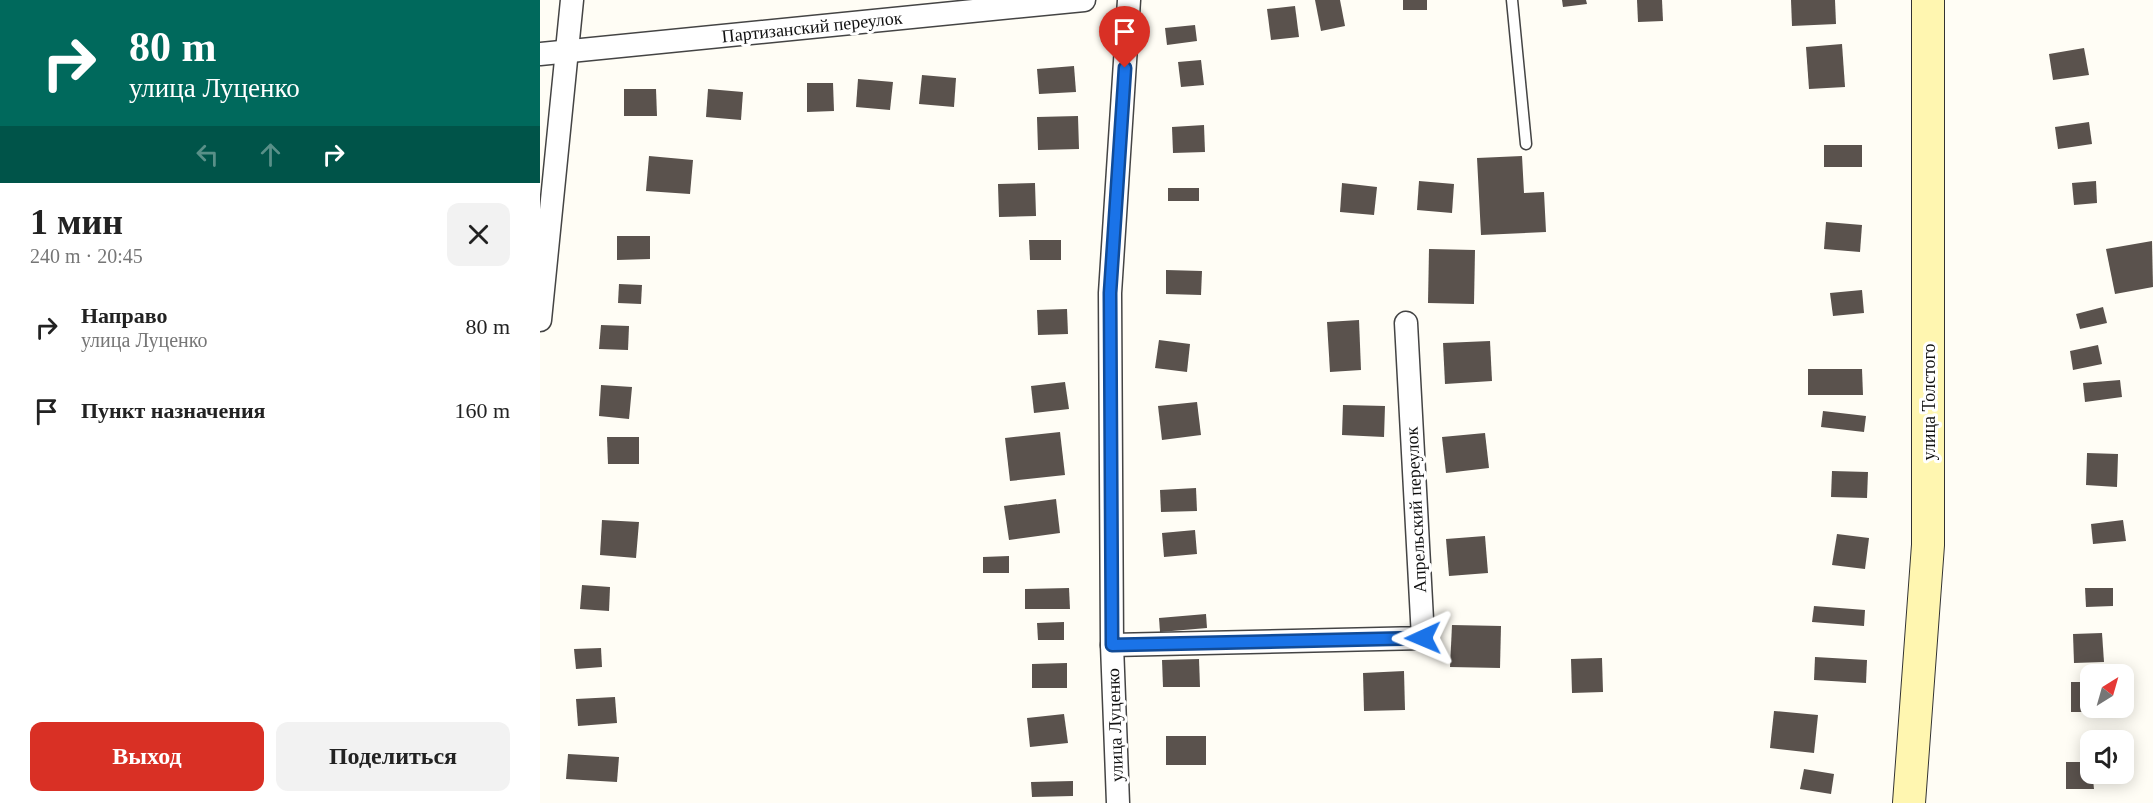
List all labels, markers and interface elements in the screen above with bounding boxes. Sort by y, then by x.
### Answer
pin [1099,6,1150,68]
street label: Партизанский переулок [721,8,904,46]
icon: arrive [1108,15,1141,48]
icon: right [30,24,108,102]
text: 80 m [129,24,217,70]
text: улица Луценко [129,73,300,103]
icon: left [191,138,224,171]
icon: ahead [254,138,287,171]
icon: right [317,138,350,171]
text: 1 мин [30,202,123,242]
button: close [447,203,510,266]
text: 240 m · 20:45 [30,245,143,267]
text: Направо [81,303,167,328]
icon: right [30,311,63,344]
text: 80 m [465,314,510,339]
text: улица Луценко [81,329,207,351]
street label: улица Толстого [1919,344,1939,460]
icon: arrive [30,395,63,428]
text: Пункт назначения [81,398,266,423]
text: 160 m [454,398,510,423]
street label: Апрельский переулок [1402,426,1430,594]
position arrow [1391,606,1455,670]
north arrow [2080,664,2134,718]
map controls [2080,664,2134,784]
street label: улица Луценко [1103,668,1127,782]
button: Выход [30,722,264,791]
button: Поделиться [276,722,510,791]
button: sound [2080,730,2134,784]

